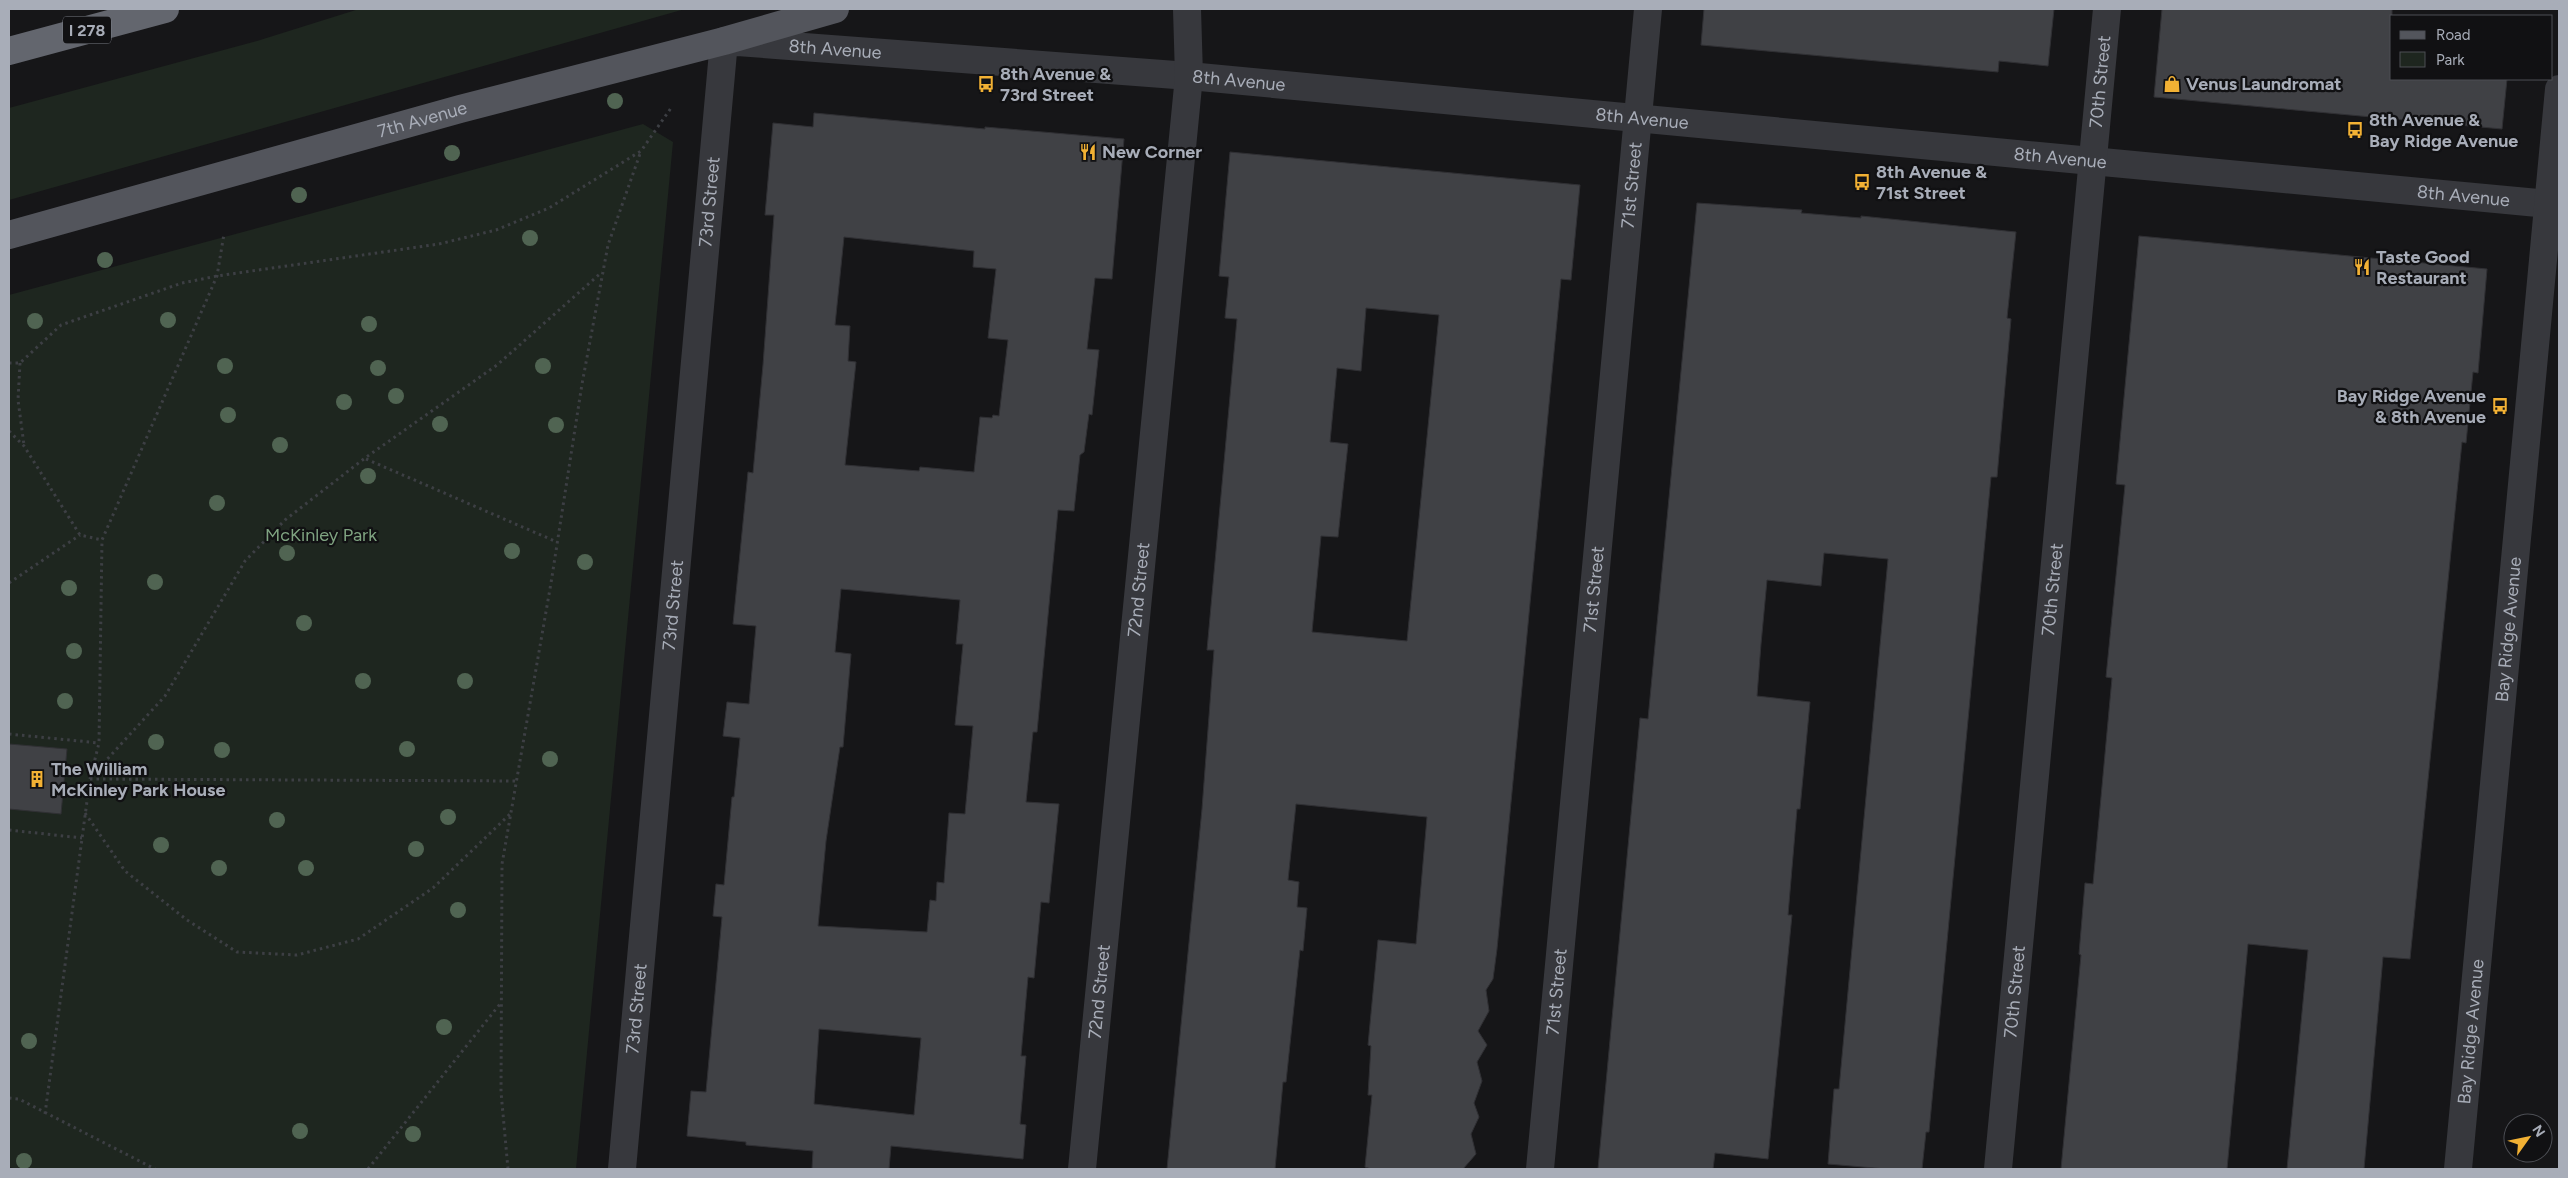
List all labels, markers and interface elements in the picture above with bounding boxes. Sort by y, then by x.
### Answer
legend [2390,15,2553,80]
road number: I 278 [63,16,111,44]
text: Road [2436,26,2471,44]
street label: 70th Street [2085,34,2115,129]
street label: 8th Avenue [788,35,883,64]
text: Park [2436,51,2465,69]
place label: 8th Avenue & 73rd Street [1000,63,1111,106]
street label: 8th Avenue [1191,65,1286,96]
place label: Venus Laundromat [2186,73,2342,95]
bus stop icon: 8th Avenue & 73rd Street [976,74,996,94]
shop icon: Venus Laundromat [2162,74,2182,94]
street label: 7th Avenue [375,97,469,143]
street label: 8th Avenue [1595,103,1690,134]
place label: 8th Avenue & Bay Ridge Avenue [2369,109,2518,152]
bus stop icon: 8th Avenue & Bay Ridge Avenue [2345,120,2365,140]
place label: New Corner [1102,141,1202,163]
street label: 71st Street [1617,141,1647,230]
restaurant icon: New Corner [1078,142,1098,162]
street label: 8th Avenue [2013,143,2108,173]
street label: 73rd Street [694,155,725,248]
place label: 8th Avenue & 71st Street [1876,161,1987,204]
bus stop icon: 8th Avenue & 71st Street [1852,172,1872,192]
street label: 8th Avenue [2416,181,2511,211]
place label: Taste Good Restaurant [2376,246,2470,289]
restaurant icon: Taste Good Restaurant [2352,257,2372,277]
place label: Bay Ridge Avenue & 8th Avenue [2337,385,2486,428]
bus stop icon: Bay Ridge Avenue & 8th Avenue [2490,396,2510,416]
park label: McKinley Park [265,524,377,546]
street label: 72nd Street [1123,541,1154,638]
street label: 70th Street [2037,542,2068,637]
street label: 71st Street [1579,545,1609,634]
street label: Bay Ridge Avenue [2491,556,2526,703]
street label: 73rd Street [658,559,688,652]
place label: The William McKinley Park House [51,758,225,801]
building icon: The William McKinley Park House [27,769,47,789]
street label: 72nd Street [1084,943,1115,1040]
street label: 70th Street [1999,944,2030,1039]
street label: 71st Street [1542,947,1572,1036]
street label: Bay Ridge Avenue [2453,958,2489,1105]
street label: 73rd Street [621,962,652,1055]
north arrow [2503,1113,2553,1163]
text: N [2528,1122,2549,1140]

